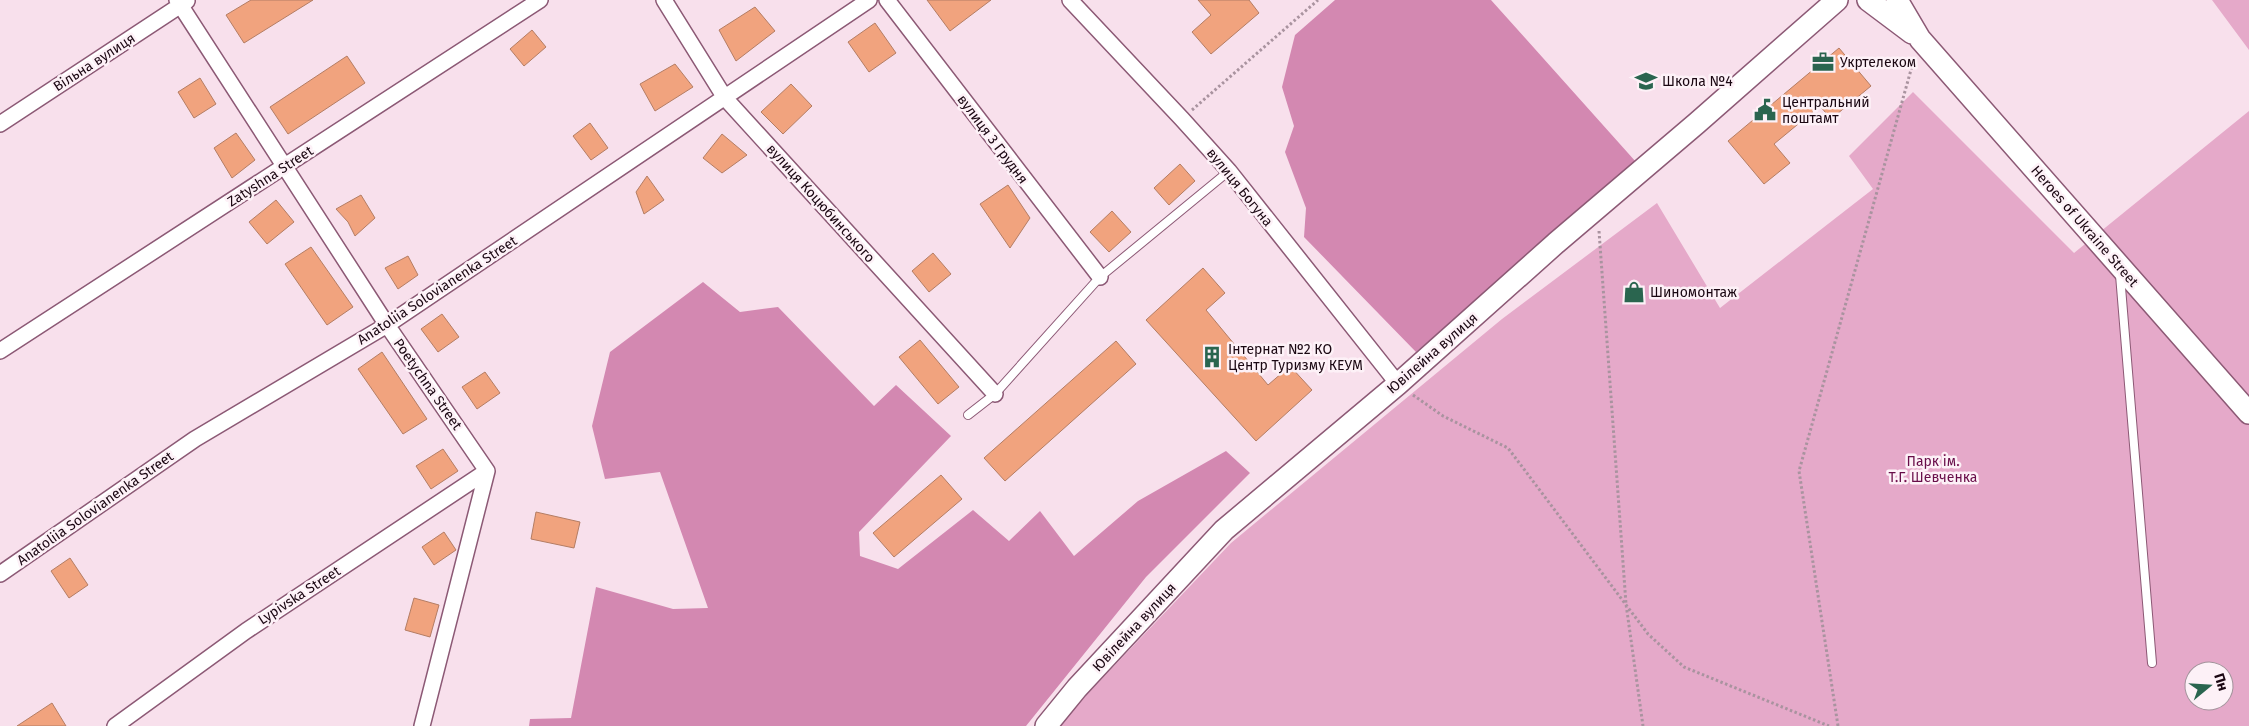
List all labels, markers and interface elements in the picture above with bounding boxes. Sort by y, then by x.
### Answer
street label: Вільна вулиця [50,30,138,95]
office icon: Укртелеком [1810,49,1836,75]
place label: Укртелеком [1840,54,1916,71]
school or university icon: Школа №4 [1633,68,1659,94]
place label: Школа №4 [1662,73,1733,90]
street label: вулиця 3 Грудня [954,91,1032,187]
place label: Центральний поштамт [1782,94,1870,127]
public building icon: Центральний поштамт [1752,97,1778,123]
street label: вулиця Коцюбинського [763,141,878,266]
street label: Zatyshna Street [224,142,317,210]
street label: вулиця Богуна [1203,145,1276,230]
street label: Heroes of Ukraine Street [2027,162,2143,291]
street label: Anatoliia Solovianenka Street [354,232,521,348]
shop icon: Шиномонтаж [1621,279,1647,305]
place label: Шиномонтаж [1650,284,1737,301]
street label: Ювілейна вулиця [1383,309,1481,398]
street label: Poetychna Street [390,335,466,434]
place label: Інтернат №2 КО Центр Туризму КЕУМ [1228,341,1363,374]
building icon: Інтернат №2 КО Центр Туризму КЕУМ [1199,344,1225,370]
street label: Anatoliia Solovianenka Street [14,447,177,569]
park label: Парк ім. Т.Г. Шевченка [1889,453,1977,486]
street label: Lypivska Street [255,562,344,628]
street label: Ювілейна вулиця [1089,580,1180,675]
north arrow [2184,661,2234,711]
text: Пн [2210,671,2232,693]

